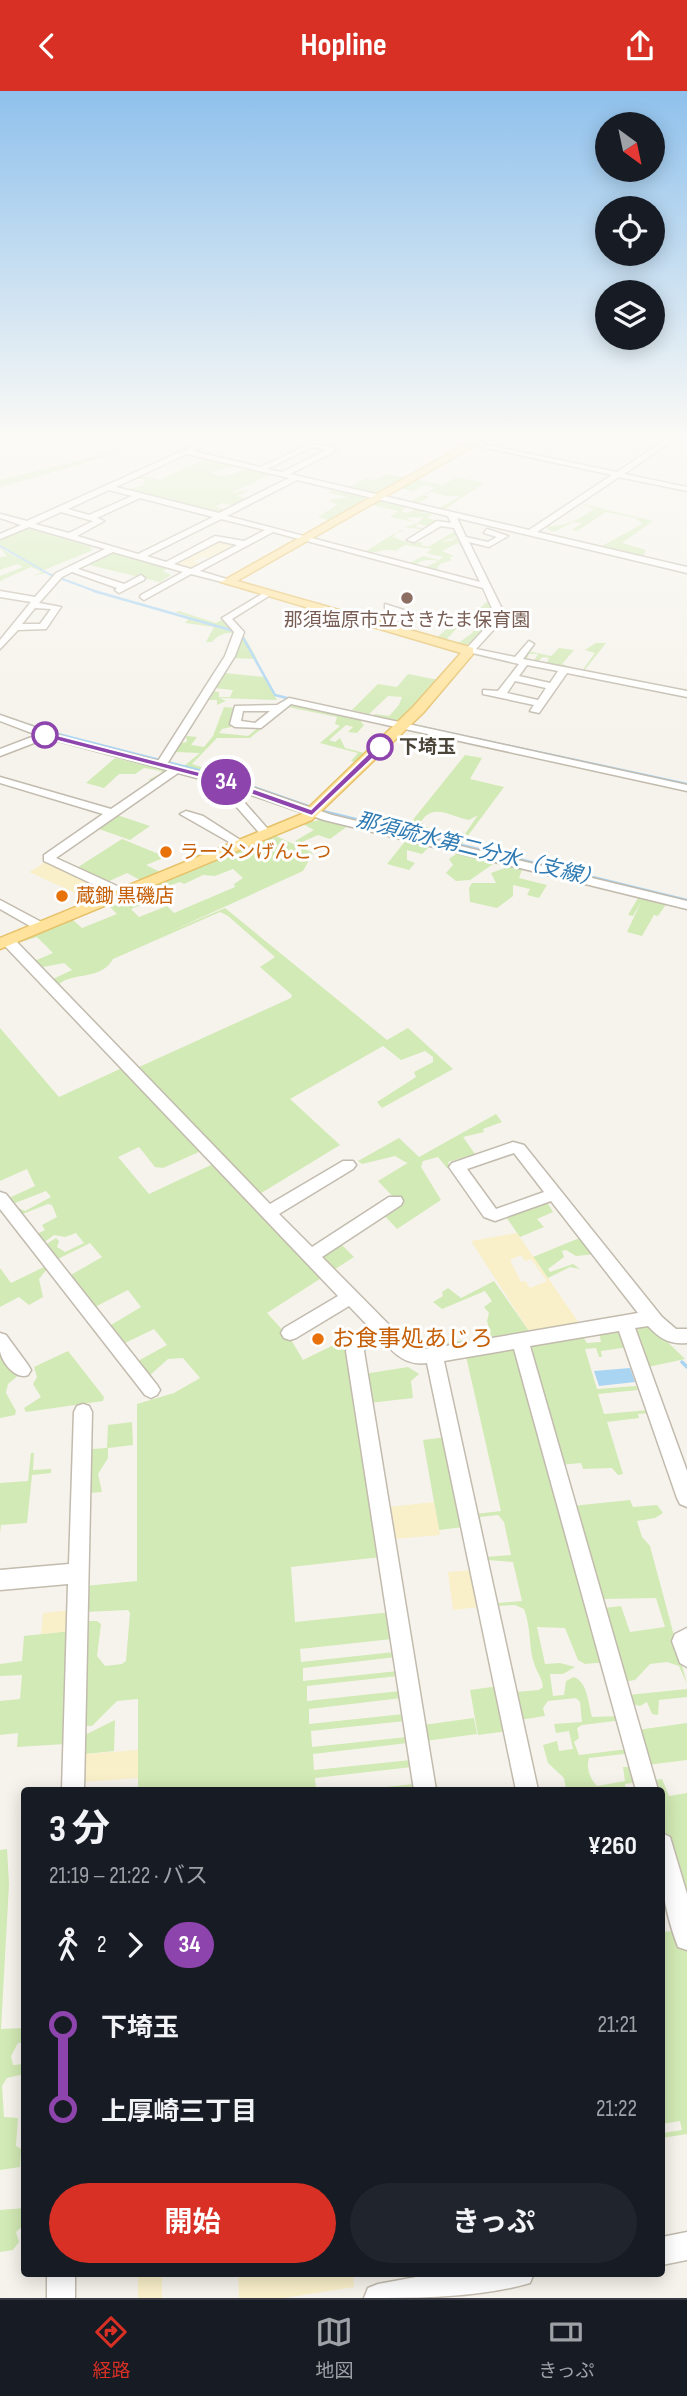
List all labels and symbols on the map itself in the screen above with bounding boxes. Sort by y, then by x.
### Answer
north arrow [595,112,665,182]
marker: 那須塩原市立さきたま保育園 [399,590,415,606]
place label: 那須塩原市立さきたま保育園 [284,609,530,632]
unlabelled marker [32,722,58,748]
marker: 下埼玉 [367,734,393,760]
place label: 下埼玉 [399,736,456,759]
line badge: 34 [194,759,258,805]
water label: 那須疏水第二分水（支線） [354,807,604,893]
place label: ラーメンげんこつ [180,841,331,864]
marker: ラーメンげんこつ [158,844,174,860]
place label: 蔵鋤 黒磯店 [76,885,174,908]
marker: 蔵鋤 黒磯店 [54,888,70,904]
place label: お食事処あじろ [332,1325,493,1353]
marker: お食事処あじろ [310,1331,326,1347]

